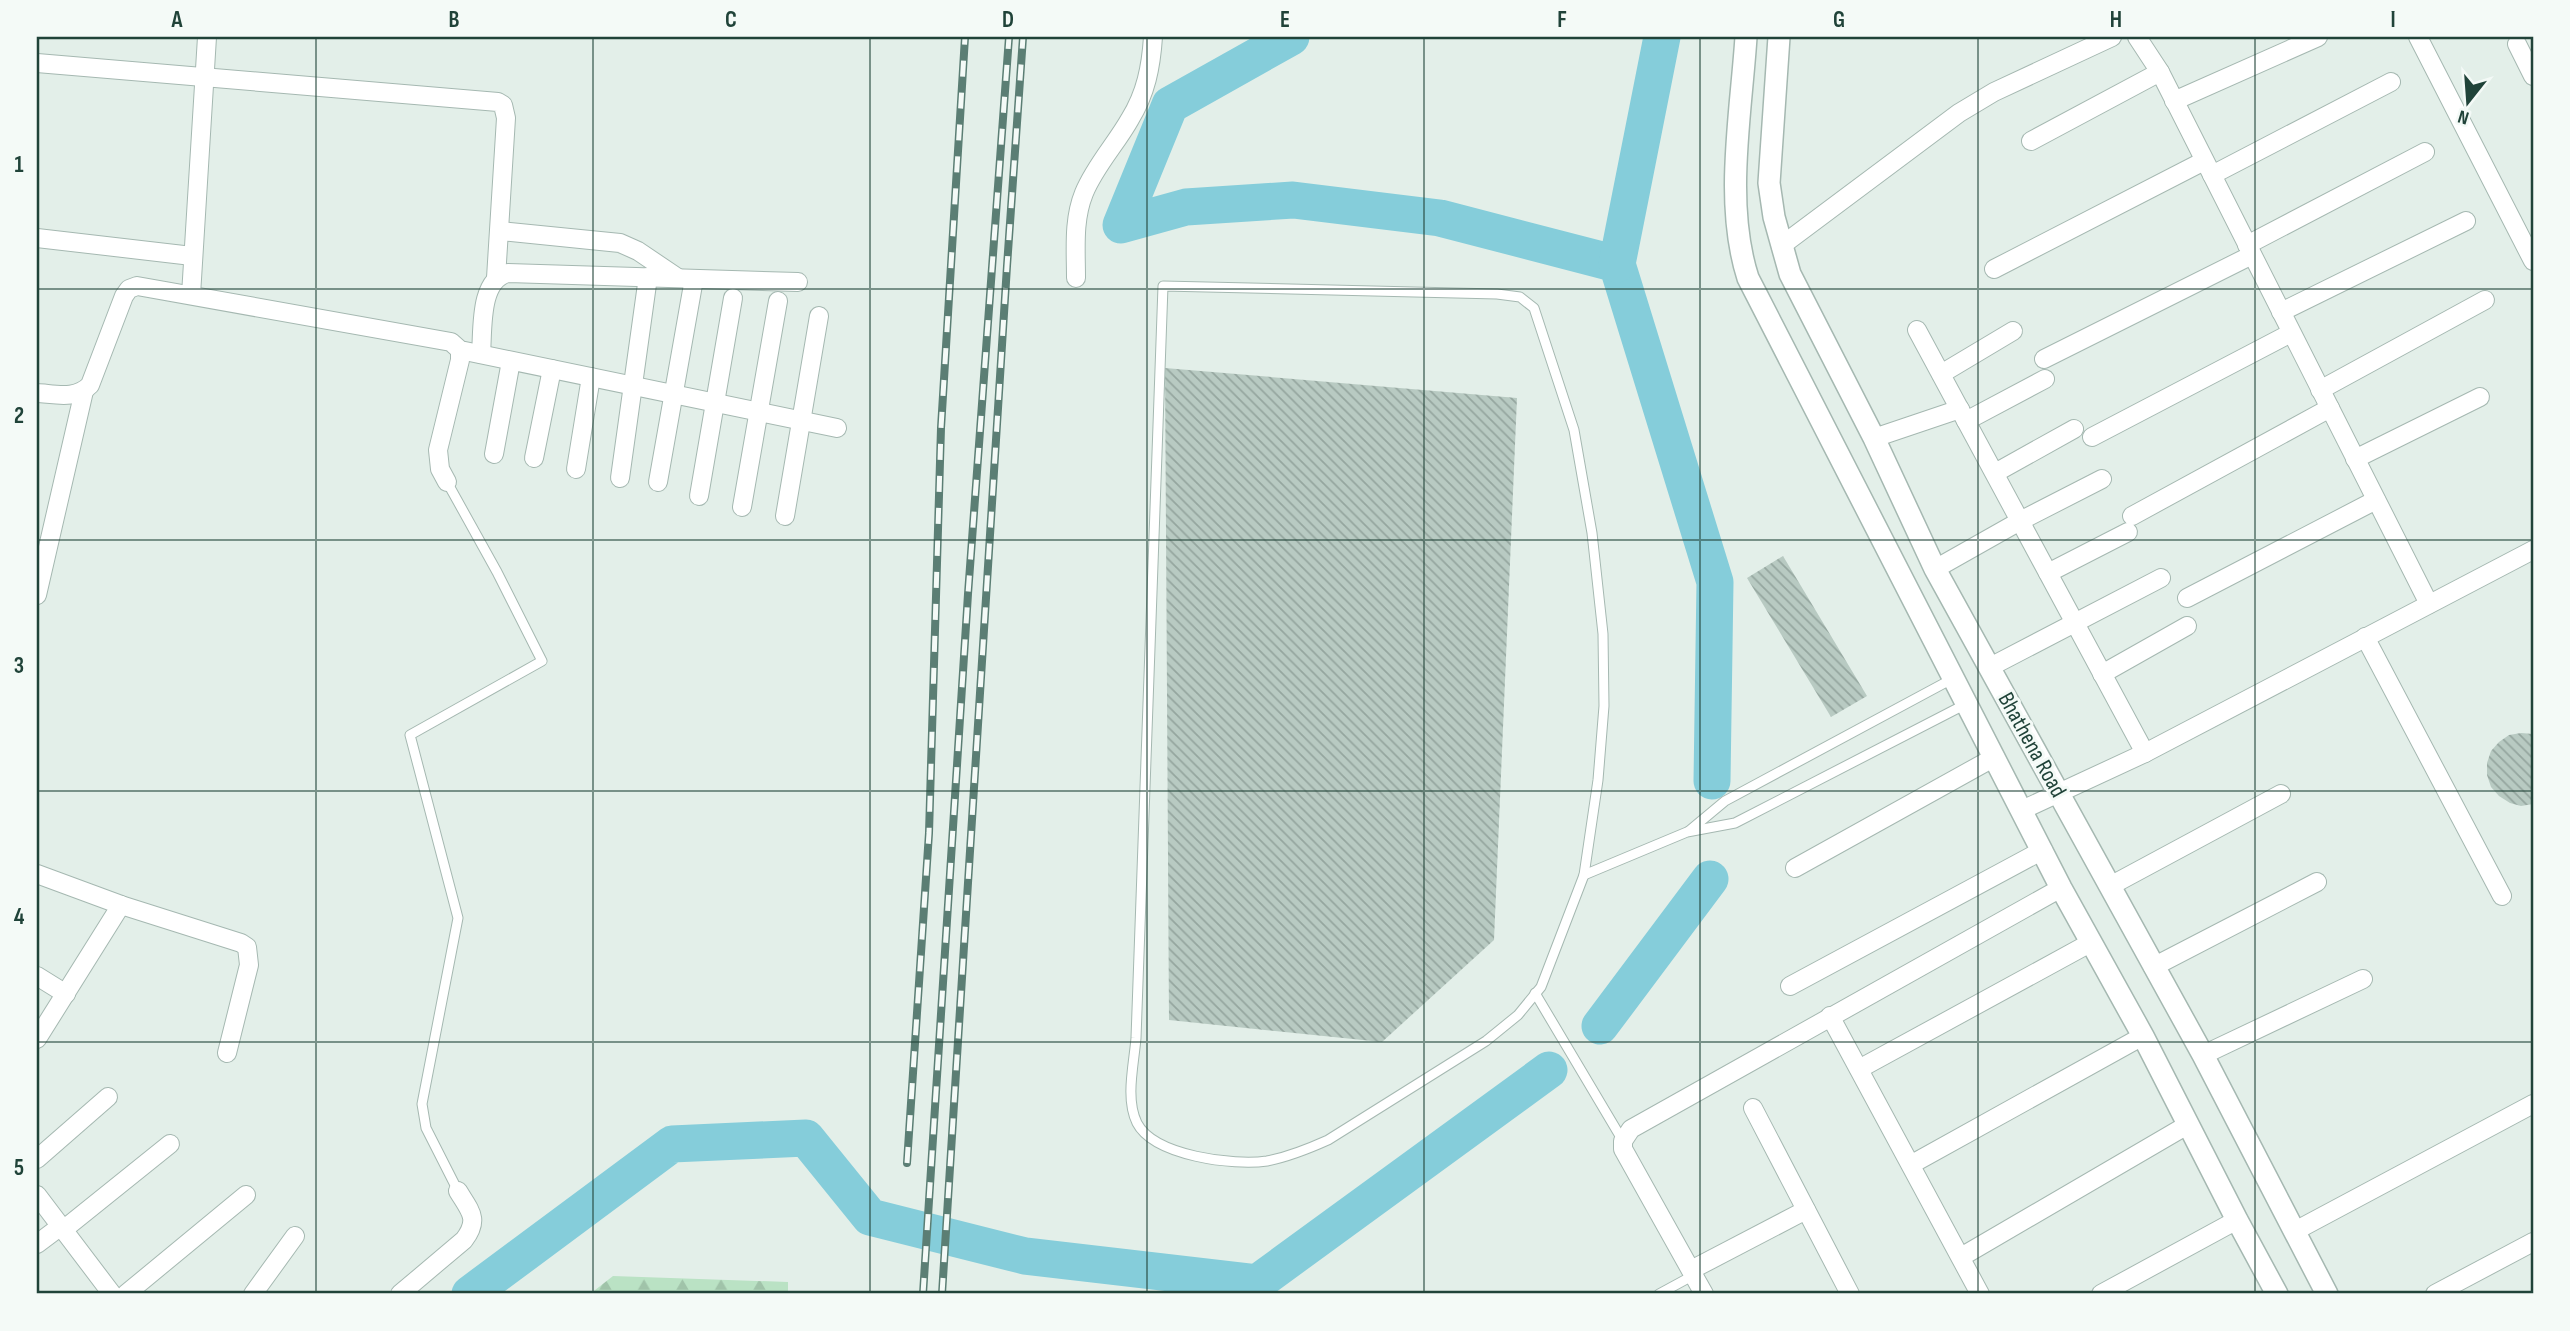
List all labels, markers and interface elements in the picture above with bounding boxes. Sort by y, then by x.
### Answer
text: A [171,6,184,34]
text: B [449,6,460,34]
text: C [725,6,737,34]
text: D [1002,6,1014,34]
text: E [1280,6,1290,34]
text: F [1557,6,1567,34]
text: G [1833,6,1845,34]
text: H [2110,6,2122,34]
text: I [2390,6,2396,34]
north arrow [2434,66,2504,136]
text: N [2455,104,2472,129]
text: 1 [14,151,24,179]
text: 2 [14,402,24,430]
text: 3 [14,652,24,680]
street label: Bhathena Road [1992,688,2072,802]
text: 4 [14,903,25,931]
text: 5 [14,1154,24,1182]

